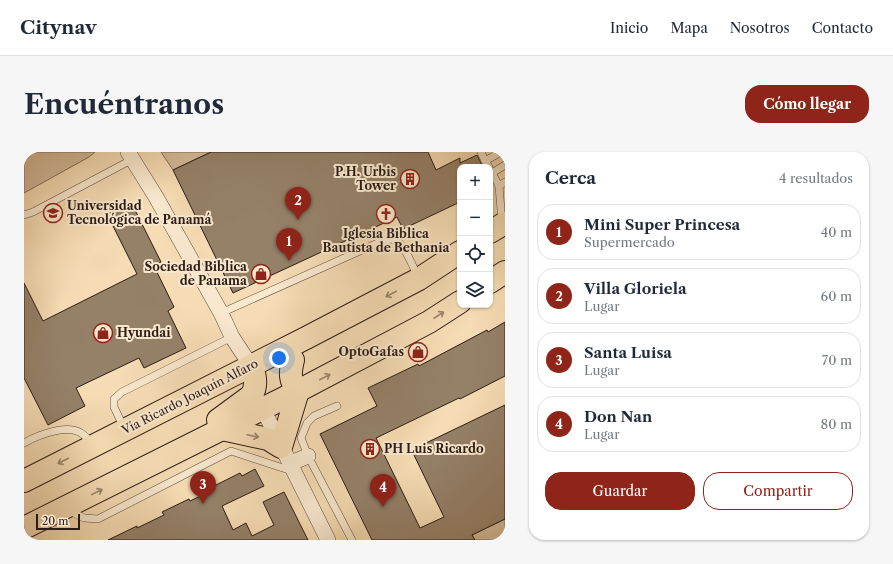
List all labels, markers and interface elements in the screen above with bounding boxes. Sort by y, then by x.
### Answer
text: Citynav [20,16,97,39]
text: Inicio [610,19,648,37]
text: Mapa [670,19,708,37]
text: Nosotros [730,19,790,37]
text: Contacto [812,19,873,37]
button: Cómo llegar [745,85,869,123]
text: Encuéntranos [24,87,224,121]
place label: P.H. Urbis Tower [335,164,396,193]
map controls [457,164,493,308]
button: + [457,164,493,200]
building icon: P.H. Urbis Tower [399,168,421,190]
text: Cerca [545,168,596,188]
text: 4 resultados [779,170,853,186]
pin: 2 [285,187,311,220]
place label: Universidad Tecnológica de Panamá [67,198,213,227]
button: − [457,200,493,236]
school or university icon: Universidad Tecnológica de Panamá [42,202,64,224]
church icon: Iglesia Biblica Bautista de Bethania [375,203,397,225]
text: Mini Super Princesa [584,215,740,234]
text: 1 [556,224,562,240]
text: 40 m [821,224,852,240]
place label: Iglesia Biblica Bautista de Bethania [323,226,450,255]
pin: 1 [276,228,302,261]
text: Supermercado [584,234,675,250]
button: locate [457,236,493,272]
place label: Sociedad Biblica de Panama [145,259,248,288]
shop icon: Sociedad Biblica de Panama [250,263,272,285]
button: layers [457,272,493,308]
text: Villa Gloriela [584,279,687,298]
text: 2 [555,288,563,304]
text: 60 m [821,288,852,304]
one-way arrow [385,290,397,298]
text: Lugar [584,298,620,314]
one-way arrow [434,311,445,319]
shop icon: Hyundai [92,322,114,344]
place label: Hyundai [117,325,171,340]
shop icon: OptoGafas [407,341,429,363]
text: Santa Luisa [584,343,672,362]
place label: OptoGafas [339,344,404,359]
your location [269,348,289,368]
text: 3 [555,352,563,368]
text: 70 m [822,352,852,368]
street label: Vía Ricardo Joaquín Alfaro [118,356,260,438]
text: Lugar [584,362,620,378]
one-way arrow [319,373,331,380]
text: Don Nan [584,407,652,426]
text: 4 [555,416,563,432]
text: 80 m [820,416,852,432]
text: Lugar [584,426,620,442]
one-way arrow [246,432,259,440]
building icon: PH Luis Ricardo [359,438,381,460]
place label: PH Luis Ricardo [384,441,484,456]
one-way arrow [57,458,69,465]
pin: 3 [190,471,216,504]
button: Guardar [545,472,695,510]
button: Compartir [703,472,853,510]
pin: 4 [370,474,396,507]
one-way arrow [90,488,102,495]
scale bar [36,512,80,531]
text: 20 m [42,514,68,528]

